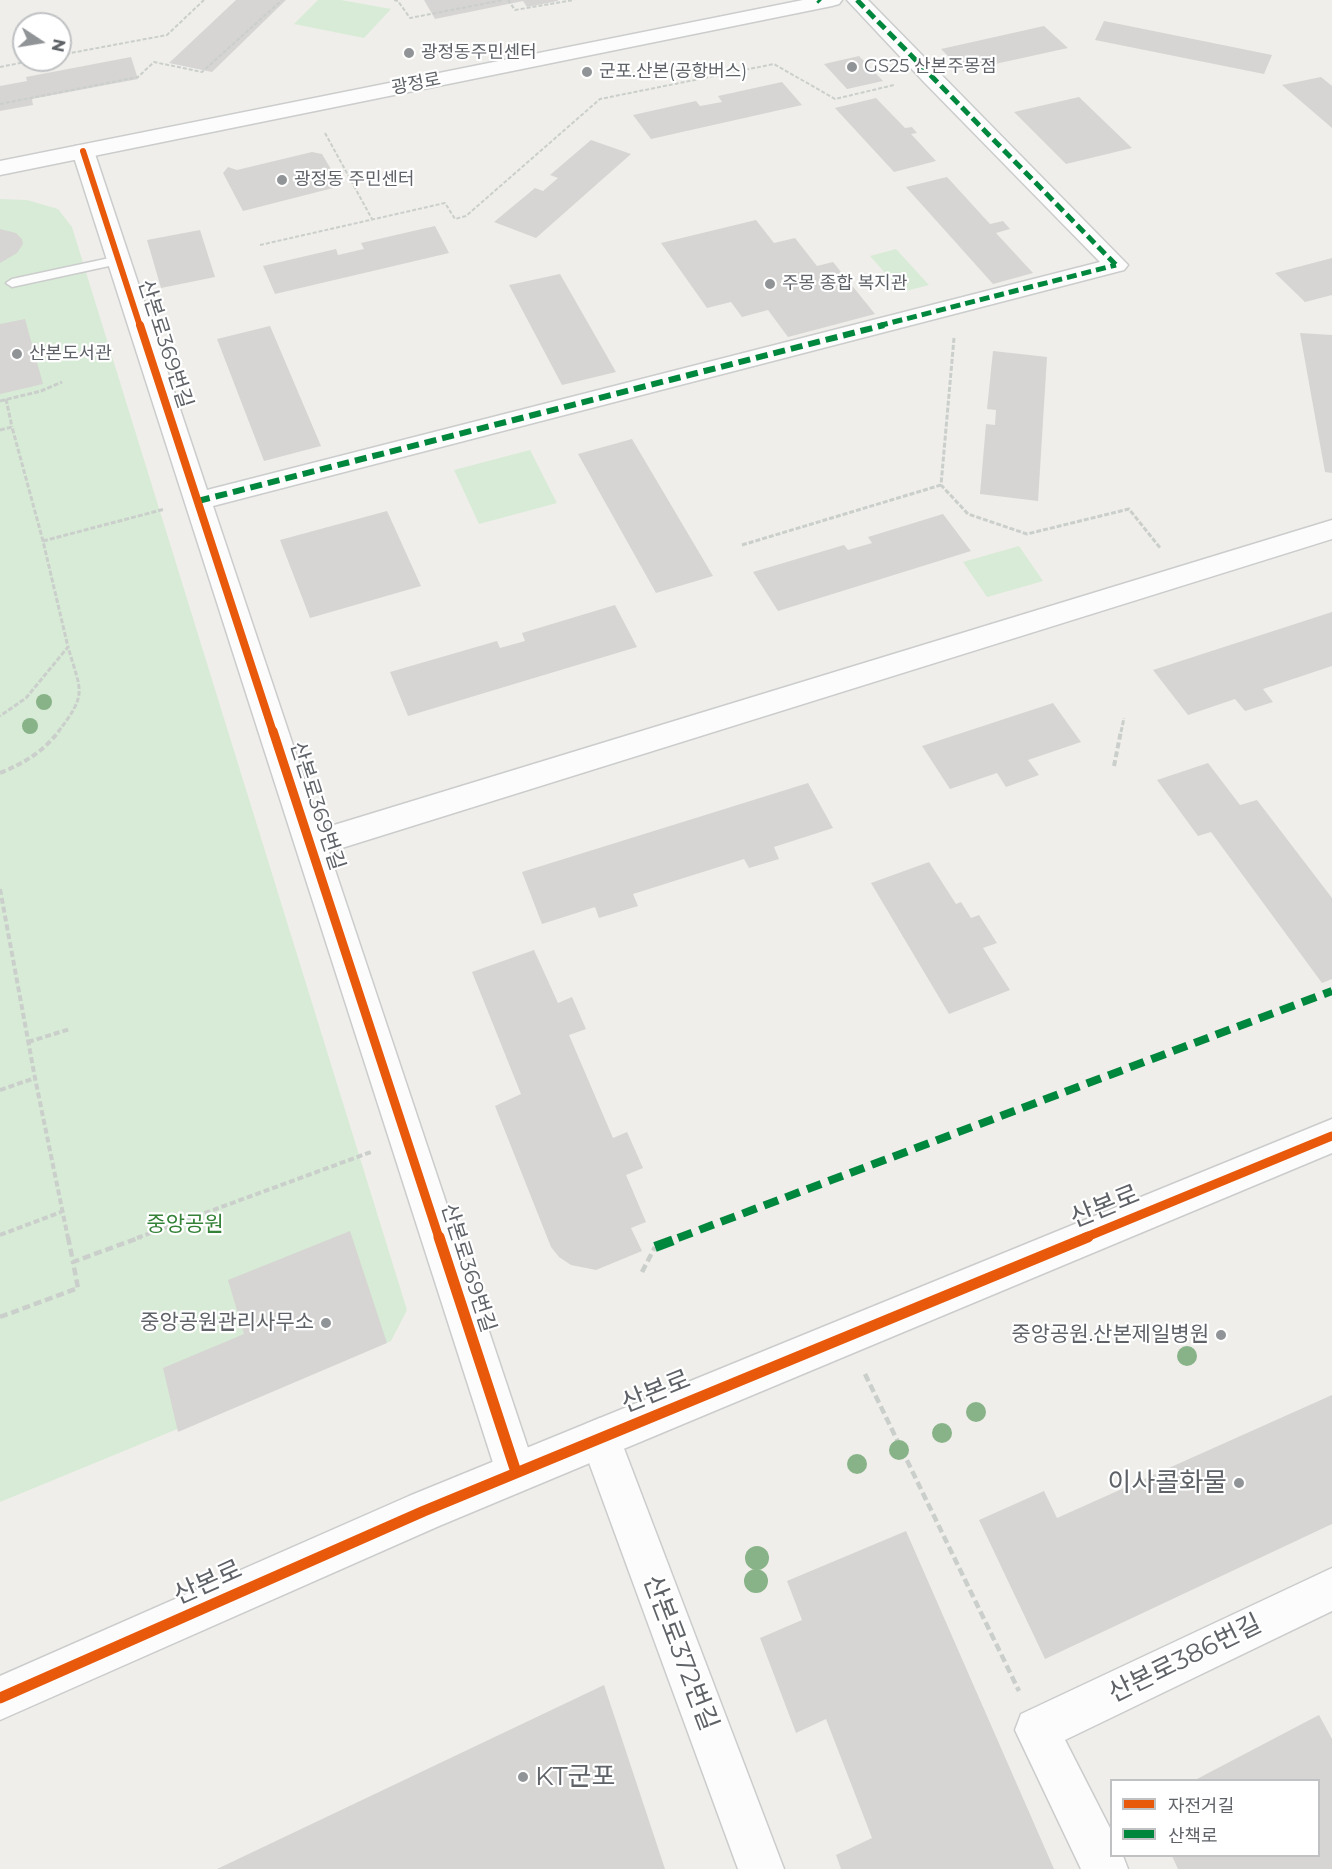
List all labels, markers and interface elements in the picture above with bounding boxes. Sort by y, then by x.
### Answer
north arrow [12,12,72,72]
text: N [48,37,69,54]
place label: 광정동주민센터 [421,42,537,64]
marker: 광정동주민센터 [402,46,416,60]
place label: GS25 산본주몽점 [864,56,997,78]
marker: GS25 산본주몽점 [845,60,859,74]
place label: 군포.산본(공항버스) [599,61,747,83]
marker: 군포.산본(공항버스) [580,65,594,79]
street label: 광정로 [390,69,442,99]
place label: 광정동 주민센터 [294,169,415,191]
marker: 광정동 주민센터 [275,173,289,187]
place label: 주몽 종합 복지관 [782,273,907,295]
street label: 산본로369번길 [132,276,198,412]
marker: 주몽 종합 복지관 [763,277,777,291]
place label: 산본도서관 [29,343,112,365]
marker: 산본도서관 [10,347,24,361]
street label: 산본로369번길 [284,738,350,874]
street label: 산본로 [1066,1179,1144,1235]
street label: 산본로369번길 [435,1200,501,1336]
park label: 중앙공원 [146,1212,224,1238]
place label: 중앙공원관리사무소 [140,1310,314,1336]
marker: 중앙공원관리사무소 [319,1316,333,1330]
place label: 중앙공원.산본제일병원 [1011,1322,1209,1348]
marker: 중앙공원.산본제일병원 [1214,1328,1228,1342]
street label: 산본로 [617,1364,695,1420]
place label: 이사콜화물 [1107,1467,1227,1499]
marker: 이사콜화물 [1232,1476,1246,1490]
street label: 산본로 [169,1554,247,1612]
street label: 산본로372번길 [636,1571,724,1735]
street label: 산본로386번길 [1103,1608,1267,1710]
place label: KT군포 [535,1761,615,1793]
marker: KT군포 [516,1770,530,1784]
legend [1110,1779,1320,1857]
text: 자전거길 [1168,1795,1234,1817]
text: 산책로 [1168,1825,1218,1847]

